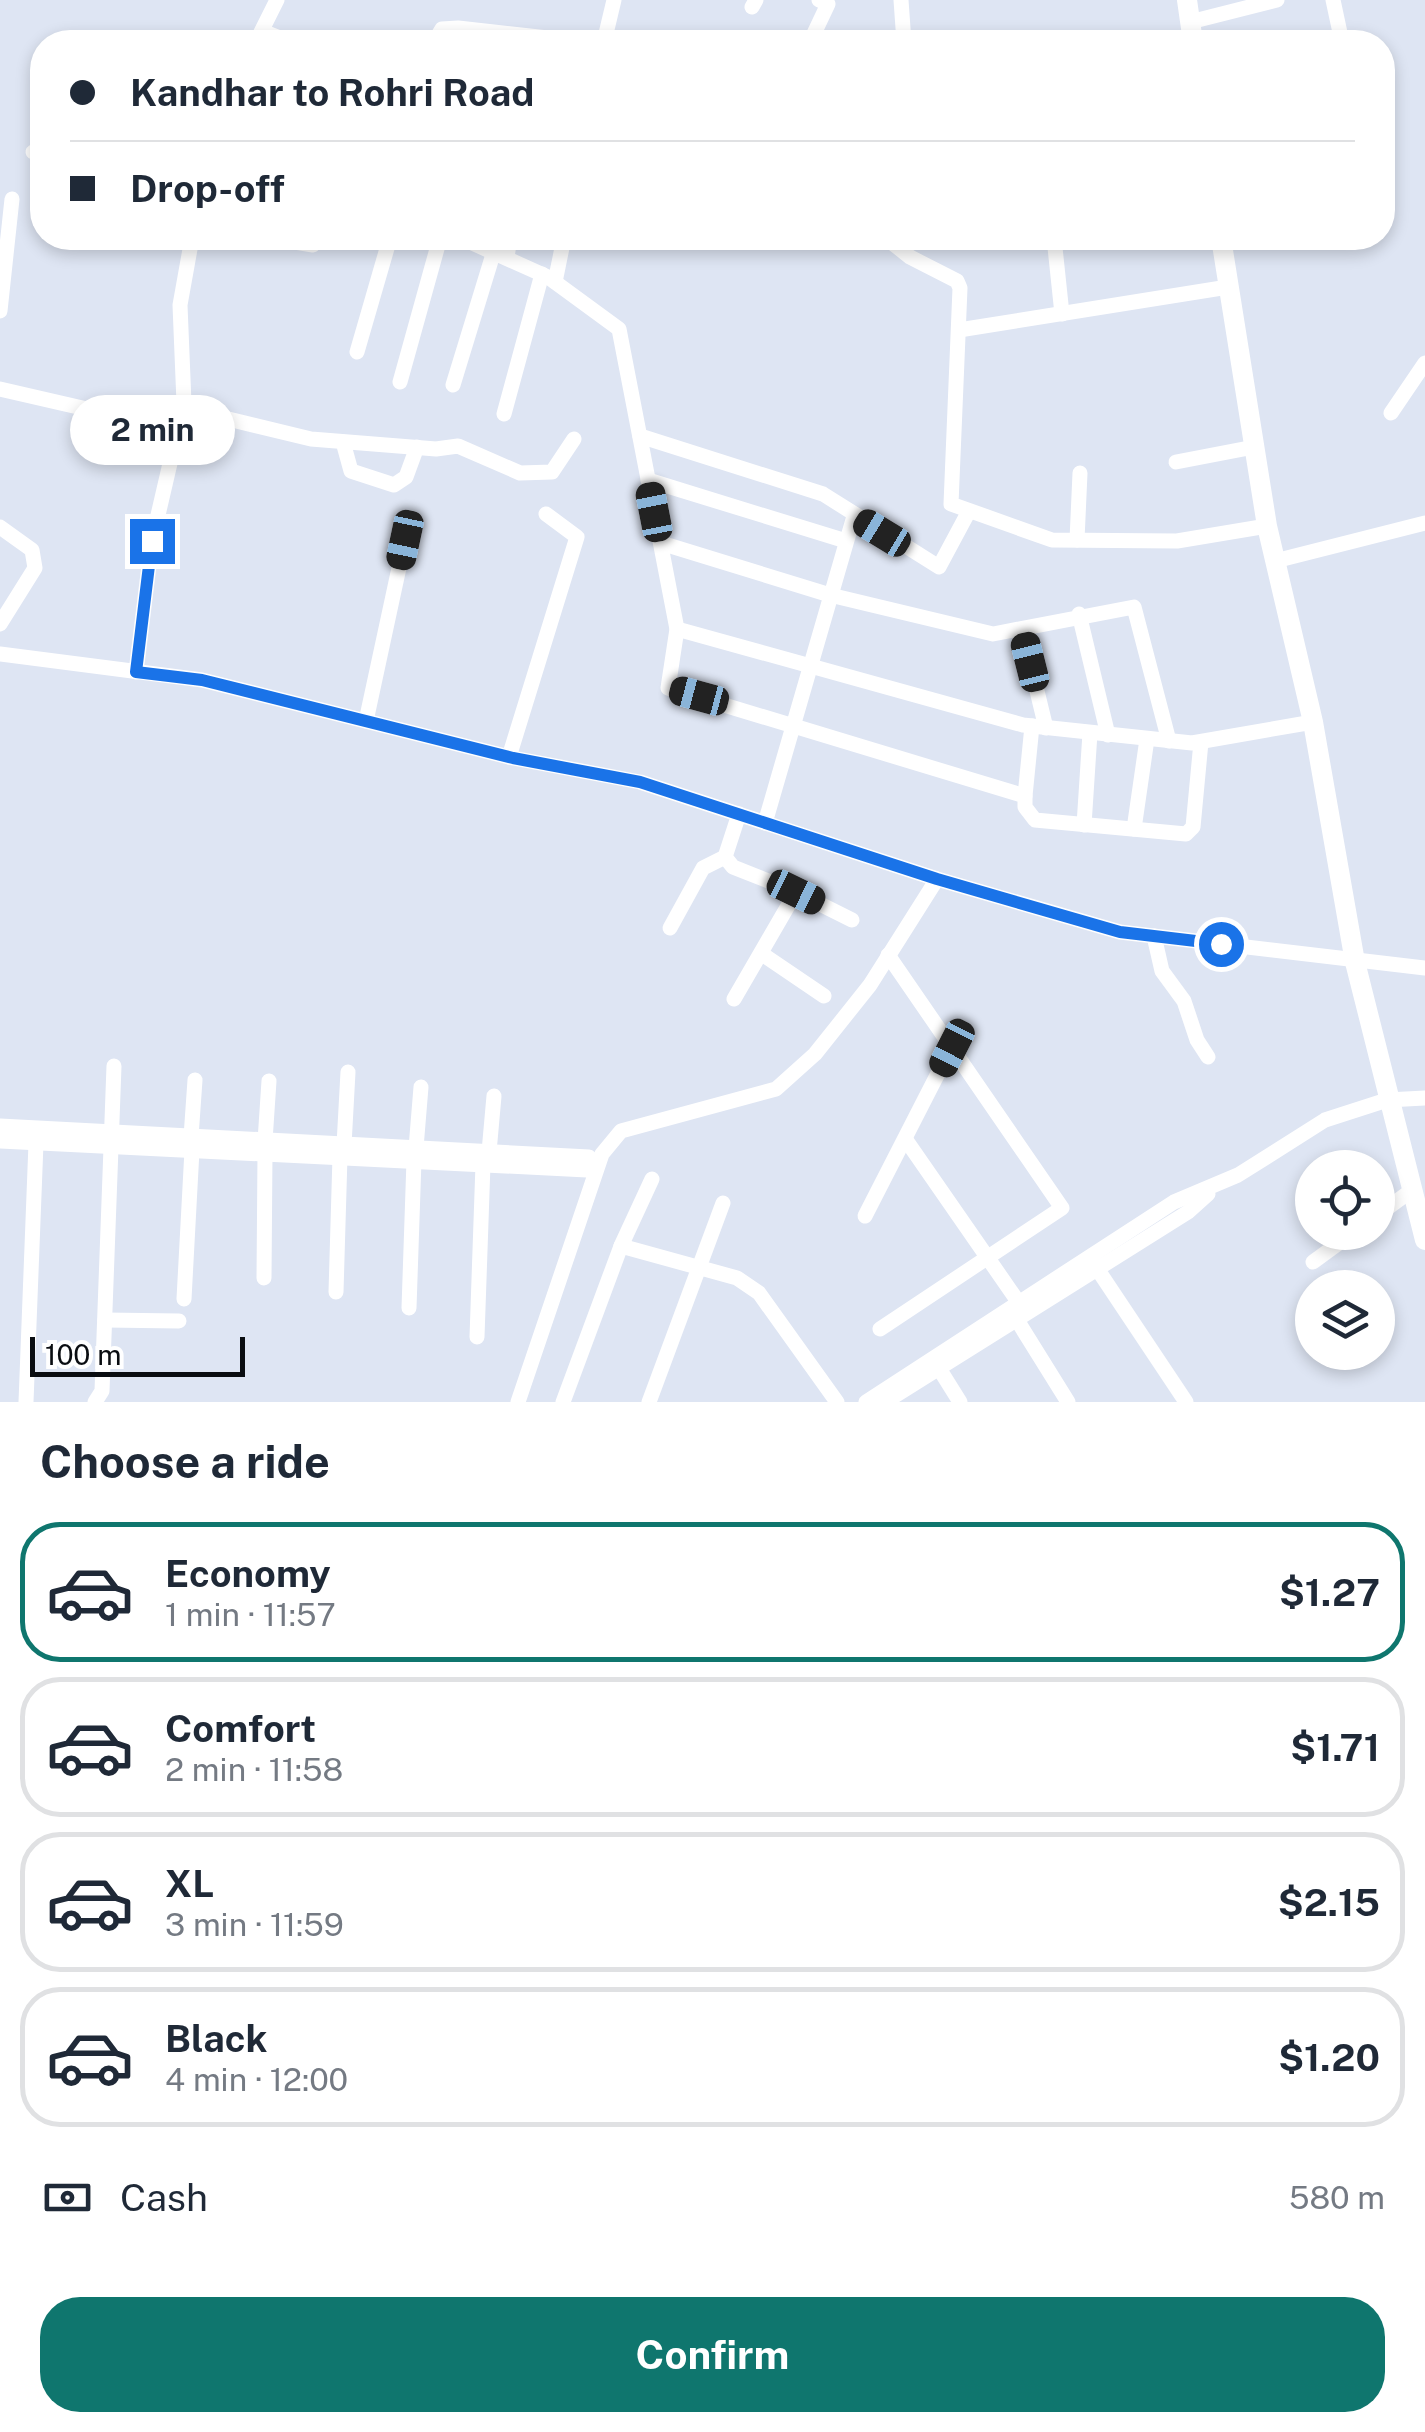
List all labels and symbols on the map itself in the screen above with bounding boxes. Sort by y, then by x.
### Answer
callout: 2 min [70,396,234,466]
car [634,480,674,544]
car [849,505,915,561]
car [384,508,426,572]
route end [130,519,175,564]
car [1008,629,1052,695]
car [666,674,732,718]
car [762,865,830,919]
route start [1199,922,1244,967]
car [925,1014,979,1082]
scale bar [30,1332,245,1376]

